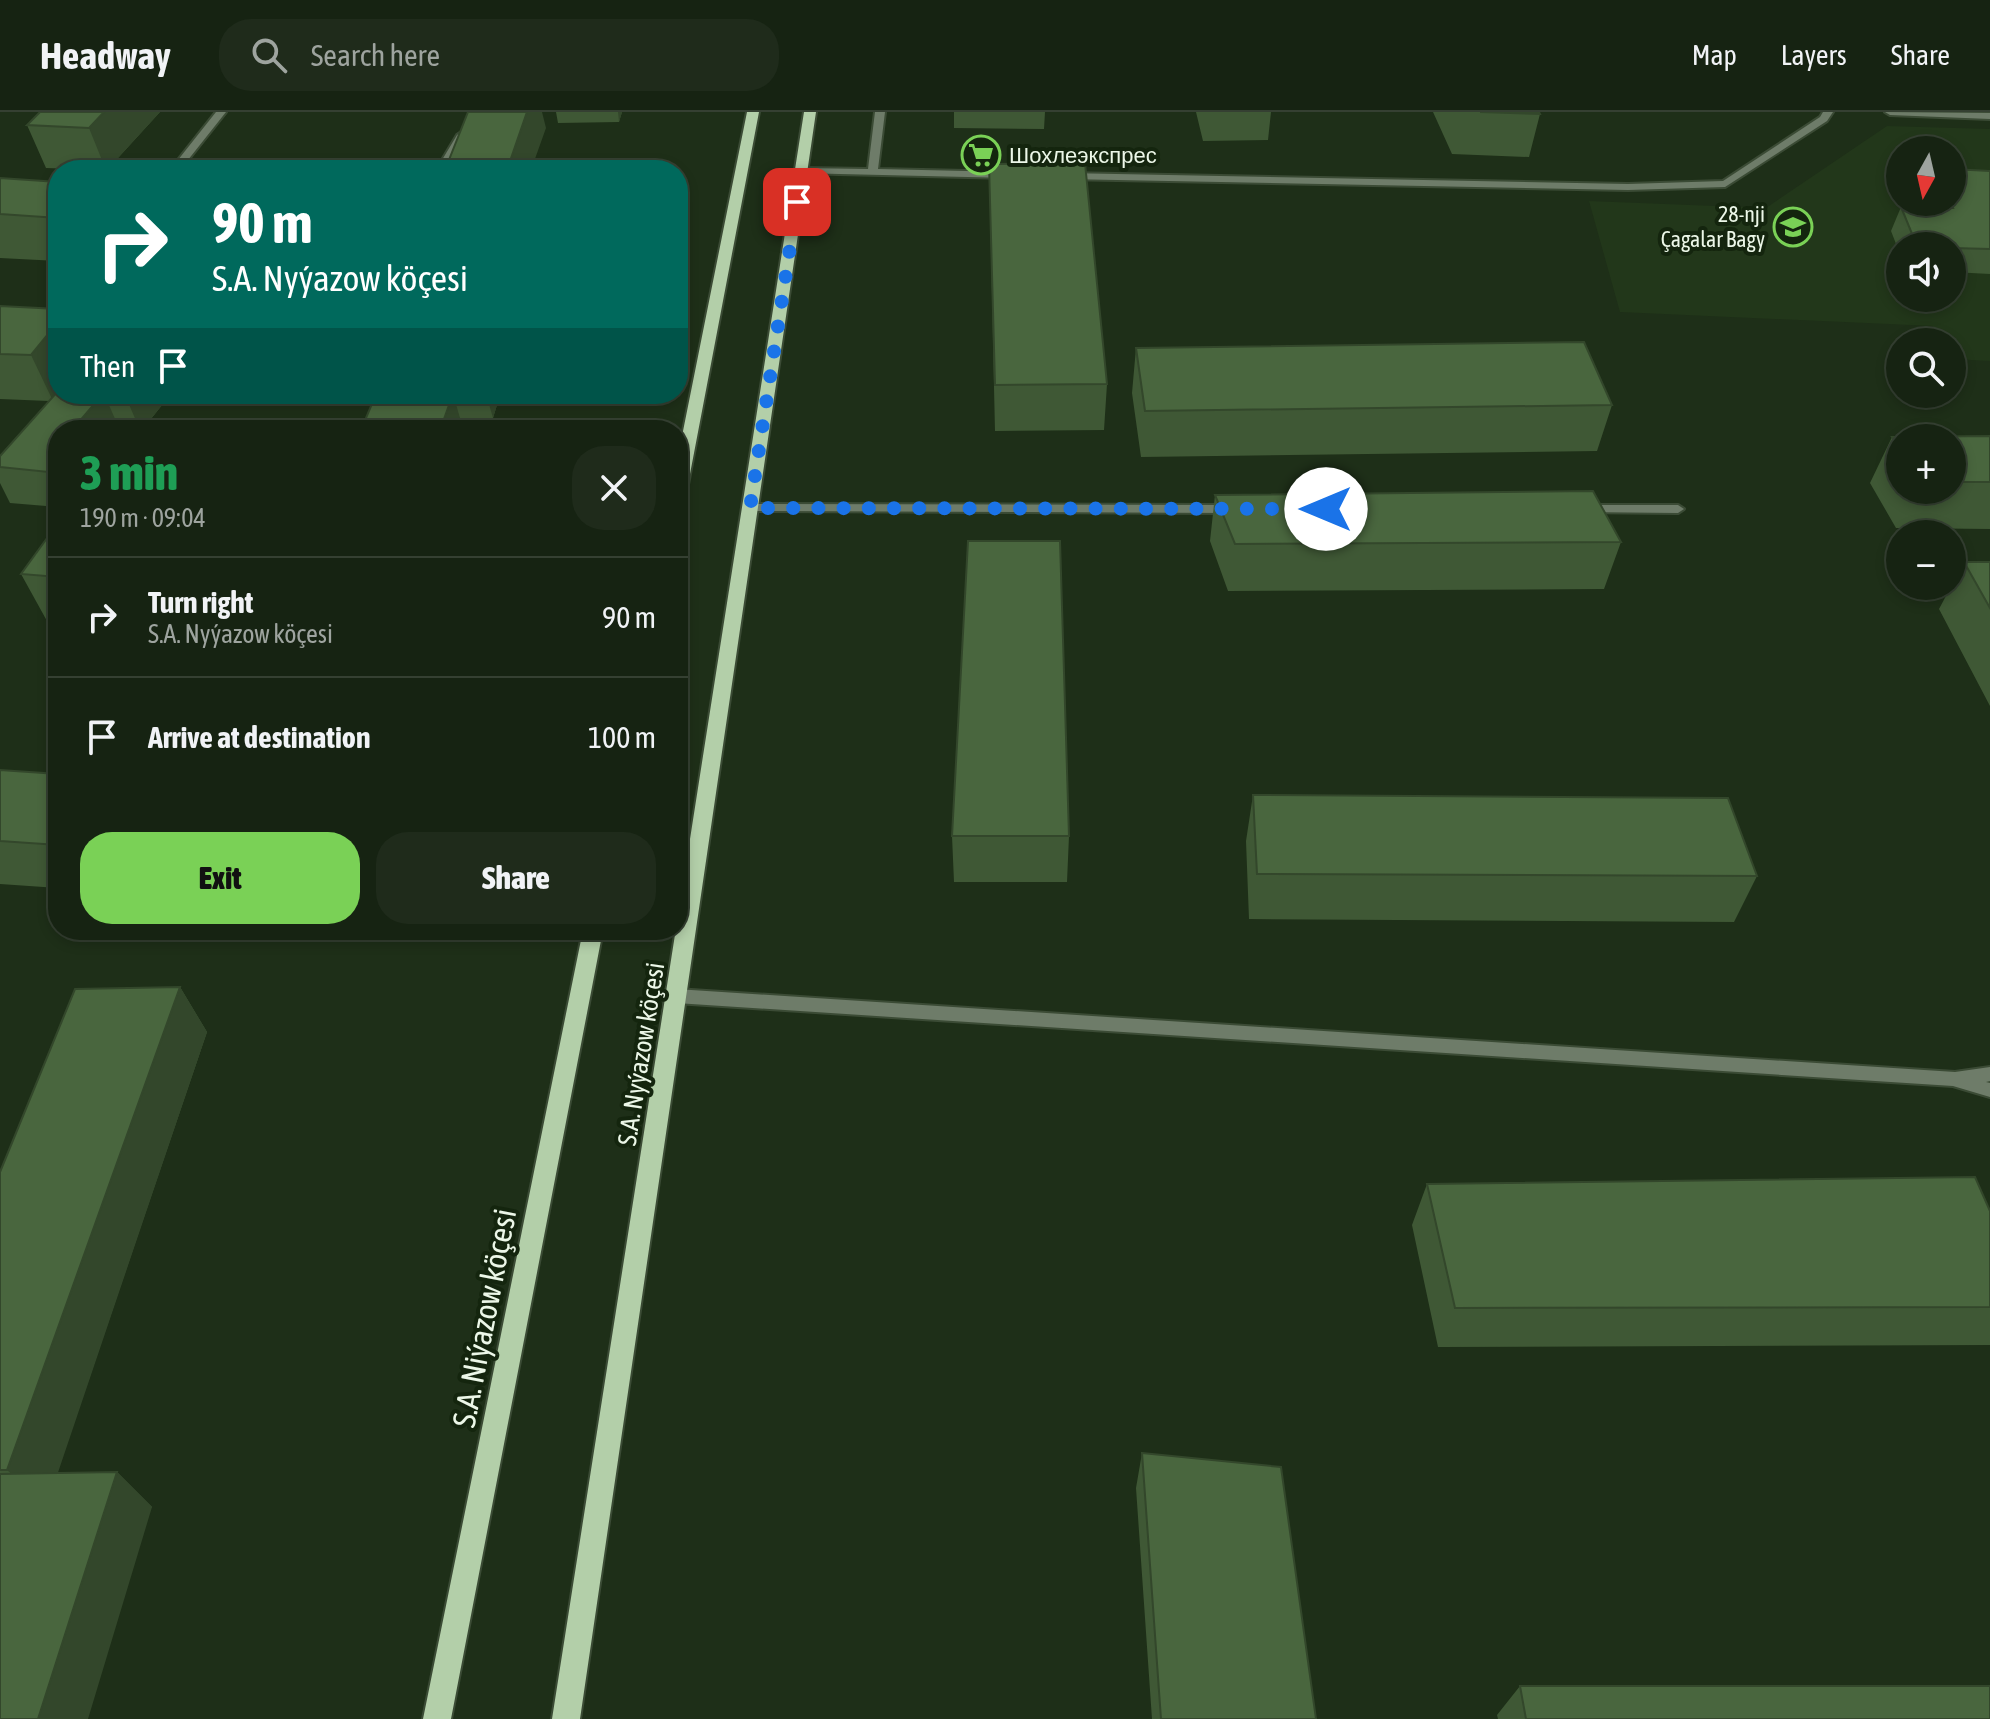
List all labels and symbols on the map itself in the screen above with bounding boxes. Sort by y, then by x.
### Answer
supermarket icon: Шохлеэкспрес [960,134,1002,176]
north arrow [1886,136,1966,216]
place label: Шохлеэкспрес [1009,142,1157,168]
pin [763,168,831,236]
place label: 28-nji Çagalar Bagy [1661,201,1765,252]
school or university icon: 28-nji Çagalar Bagy [1772,206,1814,248]
position arrow [1284,467,1368,551]
street label: S.A. Nyýazow köçesi [612,960,670,1148]
street label: S.A. Niýazow köçesi [445,1206,523,1430]

